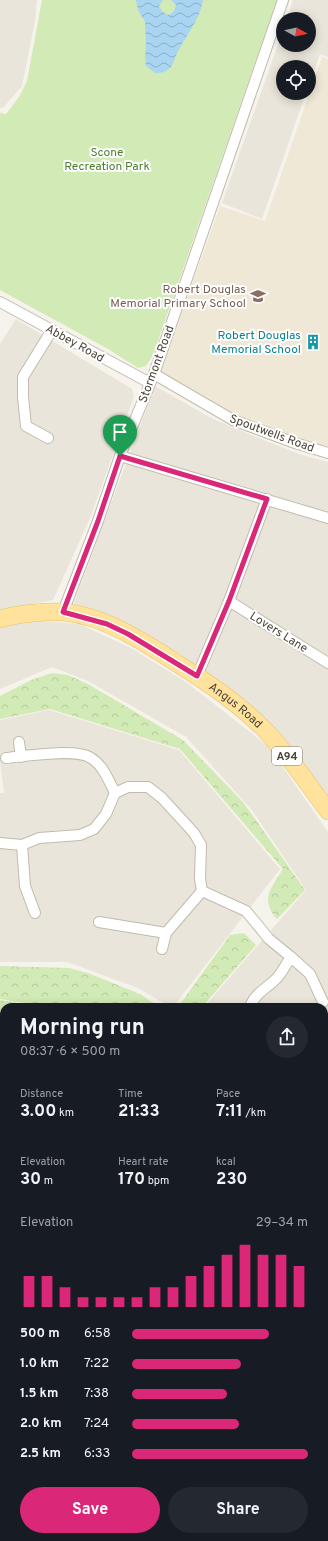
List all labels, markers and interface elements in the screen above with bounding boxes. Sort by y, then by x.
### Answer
north arrow [276,12,316,52]
map controls [276,12,316,100]
button: locate [276,60,316,100]
park label: Scone Recreation Park [64,145,150,175]
place label: Robert Douglas Memorial Primary School [110,282,246,312]
school or university icon: Robert Douglas Memorial Primary School [249,287,267,305]
street label: Abbey Road [42,321,107,367]
street label: Stormont Road [135,323,178,405]
place label: Robert Douglas Memorial School [211,328,301,358]
building icon: Robert Douglas Memorial School [304,333,322,351]
street label: Spoutwells Road [227,411,316,457]
pin [103,415,137,456]
icon: arrive [109,421,131,443]
street label: Lovers Lane [246,609,311,657]
street label: Angus Road [205,679,265,732]
road number: A94 [272,747,302,765]
text: Morning run [20,1015,145,1042]
button: share [266,1016,308,1058]
text: 08:37 · 6 × 500 m [20,1044,120,1060]
text: Distance [20,1087,63,1101]
text: Time [118,1087,143,1101]
text: Pace [216,1087,240,1101]
text: 3.00 [20,1101,56,1123]
text: 21:33 [118,1101,160,1123]
text: 7:11 [216,1101,243,1123]
text: km [56,1106,74,1120]
text: /km [243,1106,266,1120]
text: Elevation [20,1155,65,1169]
text: Heart rate [118,1155,168,1169]
text: kcal [216,1155,236,1169]
text: 30 [20,1169,41,1191]
text: 170 [118,1169,145,1191]
text: 230 [216,1169,248,1191]
text: m [41,1174,53,1188]
text: bpm [145,1174,169,1188]
text: Elevation [20,1215,73,1231]
text: 29–34 m [256,1215,308,1231]
text: 500 m [20,1326,60,1342]
text: 6:58 [84,1326,111,1342]
text: 1.0 km [20,1356,59,1372]
text: 7:22 [84,1356,109,1372]
text: 1.5 km [20,1386,58,1402]
text: 7:38 [84,1386,109,1402]
text: 2.0 km [20,1416,62,1432]
text: 7:24 [84,1416,109,1432]
text: 2.5 km [20,1446,61,1462]
text: 6:33 [84,1446,110,1462]
button: Save [20,1487,160,1533]
button: Share [168,1487,308,1533]

